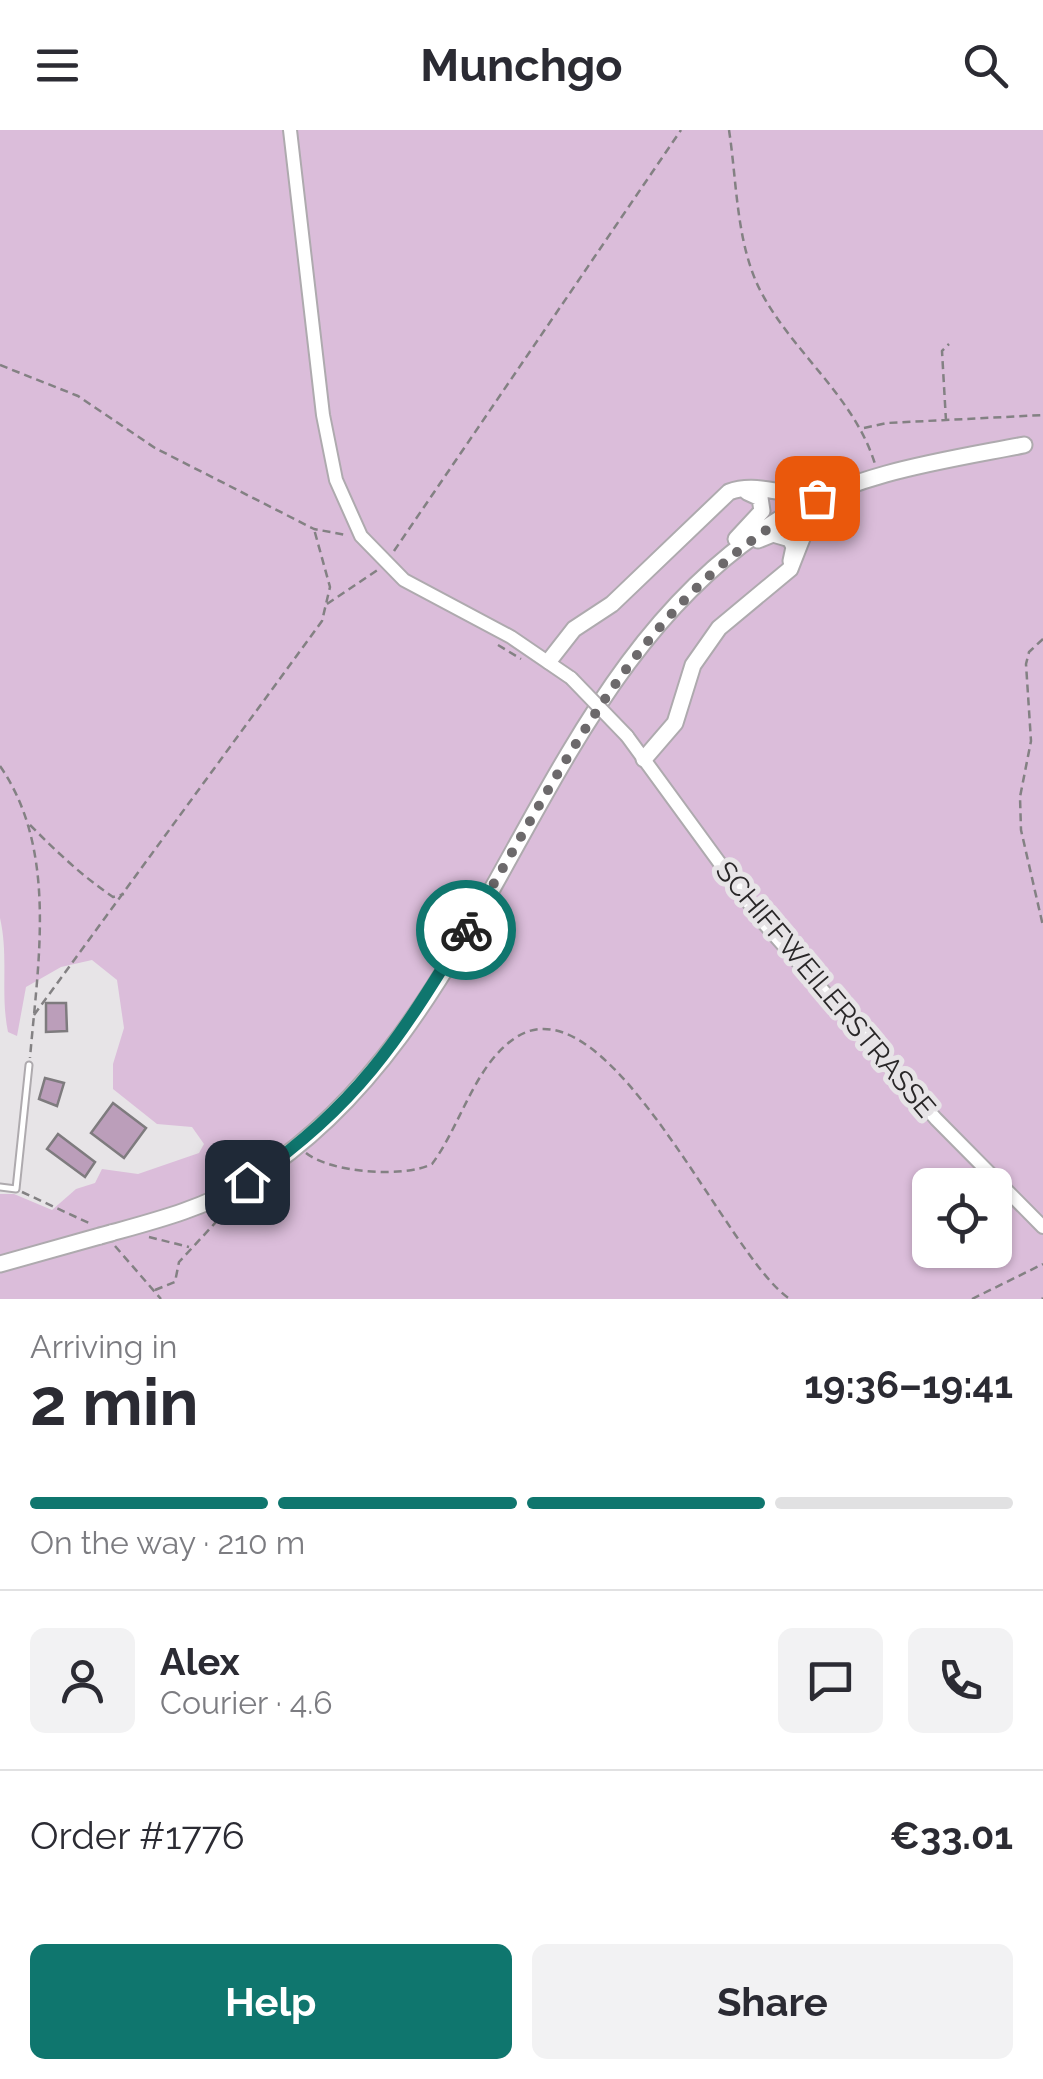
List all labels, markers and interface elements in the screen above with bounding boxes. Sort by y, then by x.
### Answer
icon: menu [30,38,85,93]
icon: search [958,38,1013,93]
text: Munchgo [420,39,623,92]
pin [775,456,860,541]
icon: bag [790,471,845,526]
street label: SCHIFFWEILERSTRASSE [709,855,942,1124]
courier [416,880,516,980]
icon: bike [439,903,494,958]
pin [205,1140,290,1225]
icon: home [220,1155,275,1210]
map controls [912,1168,1012,1268]
button: locate [912,1168,1012,1268]
text: Arriving in [30,1328,177,1365]
text: 19:36–19:41 [804,1362,1013,1407]
text: 2 min [30,1364,199,1440]
text: On the way · 210 m [30,1524,305,1561]
button: person [30,1628,135,1733]
button: chat [778,1628,883,1733]
button: phone [908,1628,1013,1733]
text: Alex [160,1639,240,1684]
text: Courier · 4.6 [160,1684,333,1721]
text: Order #1776 [30,1813,245,1858]
text: €33.01 [890,1813,1013,1858]
button: Help [30,1944,512,2059]
button: Share [532,1944,1013,2059]

